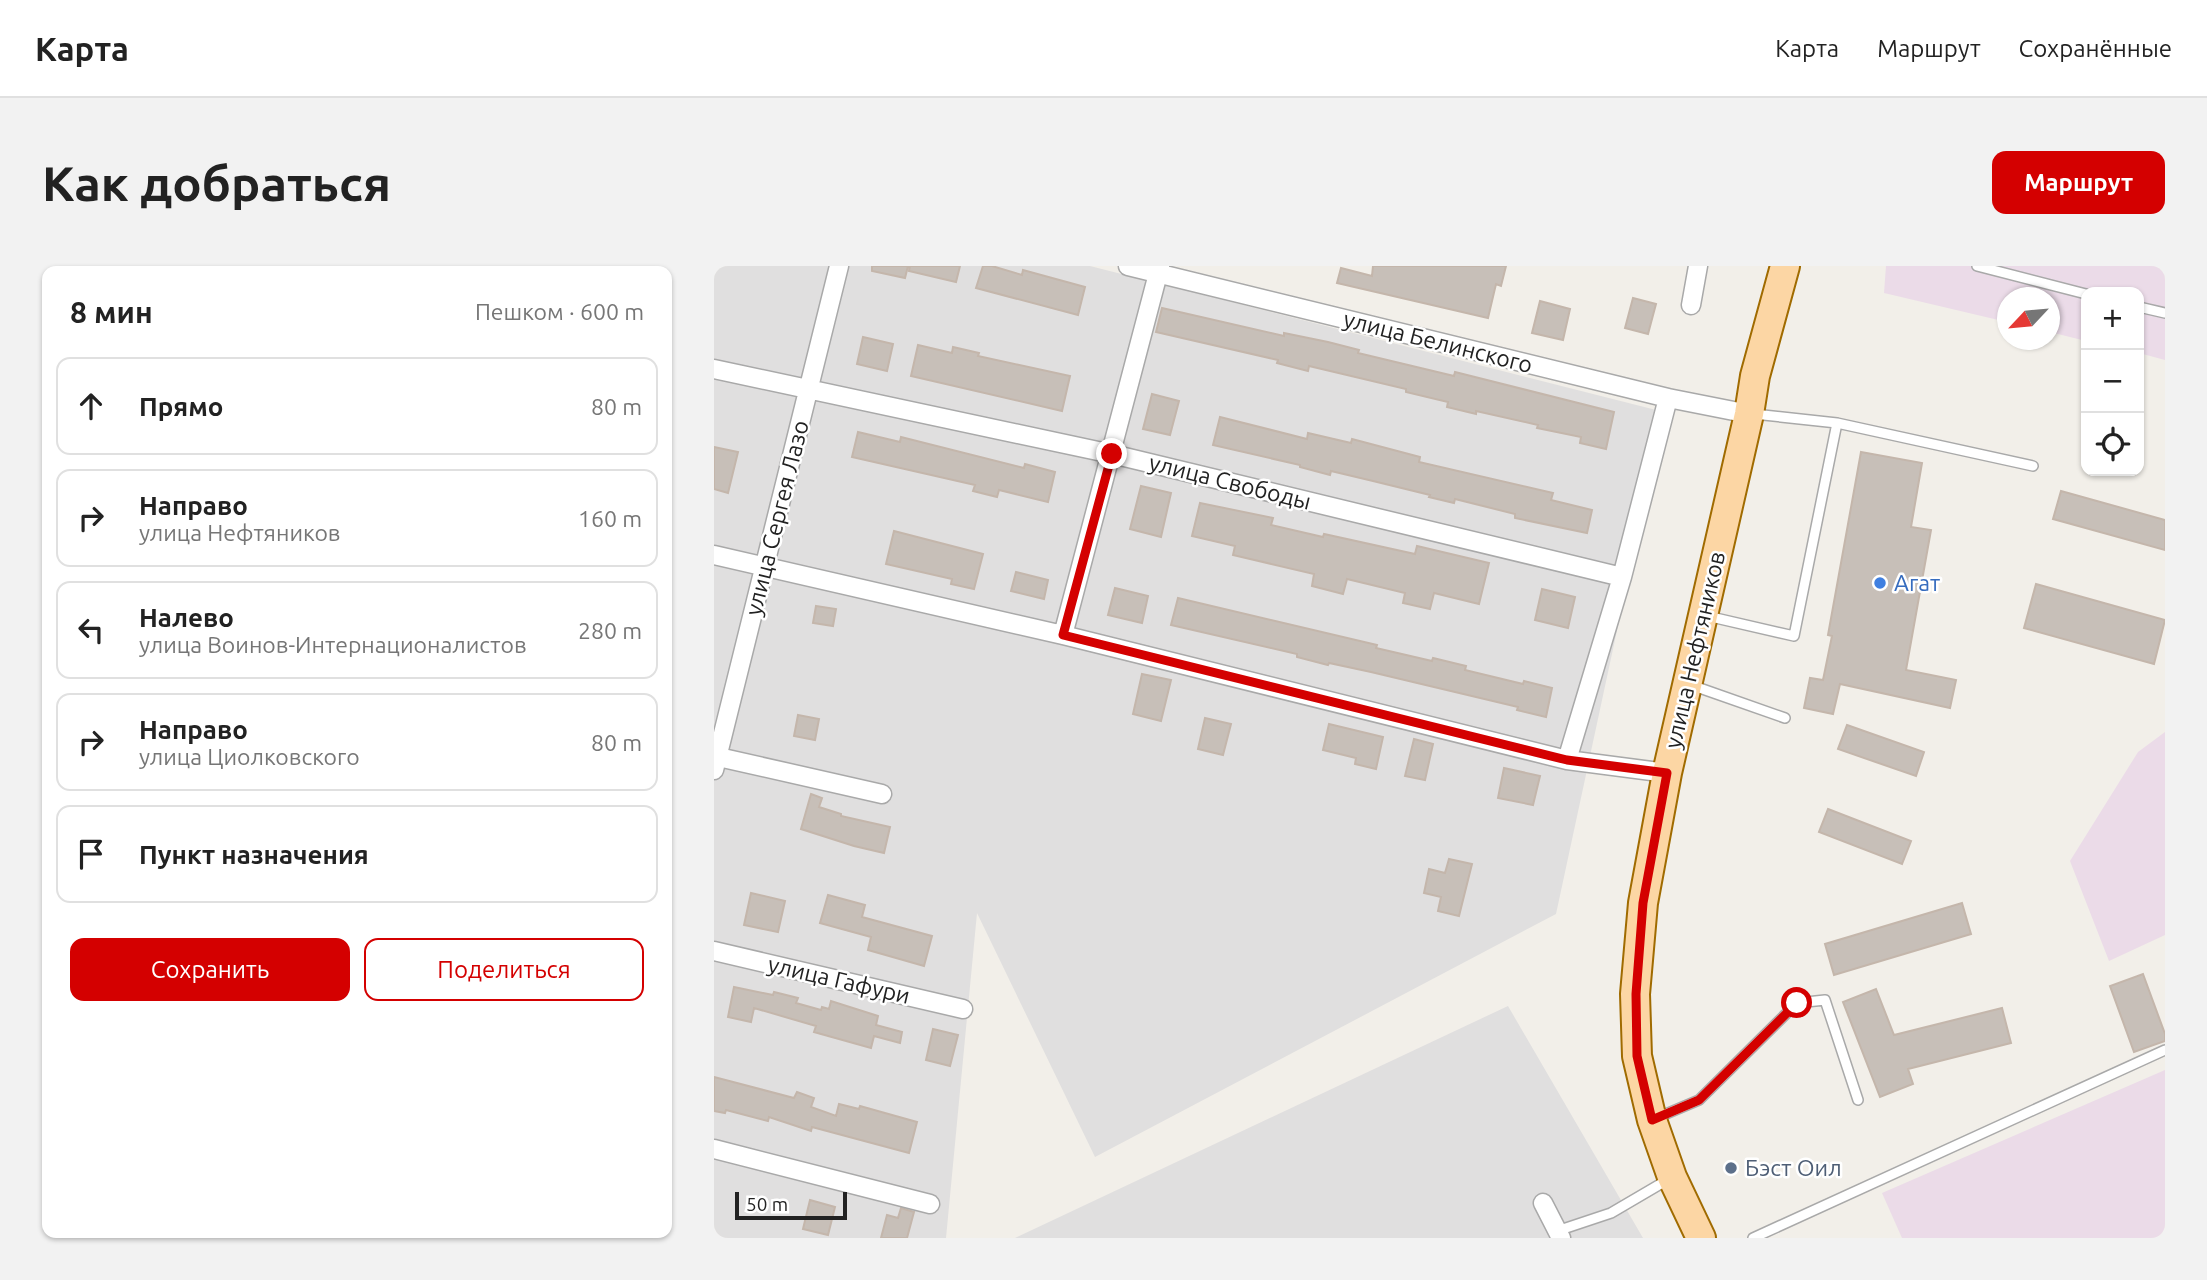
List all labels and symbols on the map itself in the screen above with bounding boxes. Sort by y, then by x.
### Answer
north arrow [1997,287,2060,350]
street label: улица Белинского [1341,306,1535,377]
street label: улица Сергея Лазо [740,418,813,618]
route end [1096,438,1127,469]
street label: улица Свободы [1147,449,1314,514]
street label: улица Нефтяников [1660,549,1729,751]
place label: Агат [1894,570,1940,595]
marker: Агат [1872,575,1888,591]
street label: улица Гафури [766,951,913,1008]
route start [1781,987,1812,1018]
place label: Бэст Оил [1745,1155,1842,1180]
marker: Бэст Оил [1723,1160,1739,1176]
scale bar [735,1189,847,1221]

